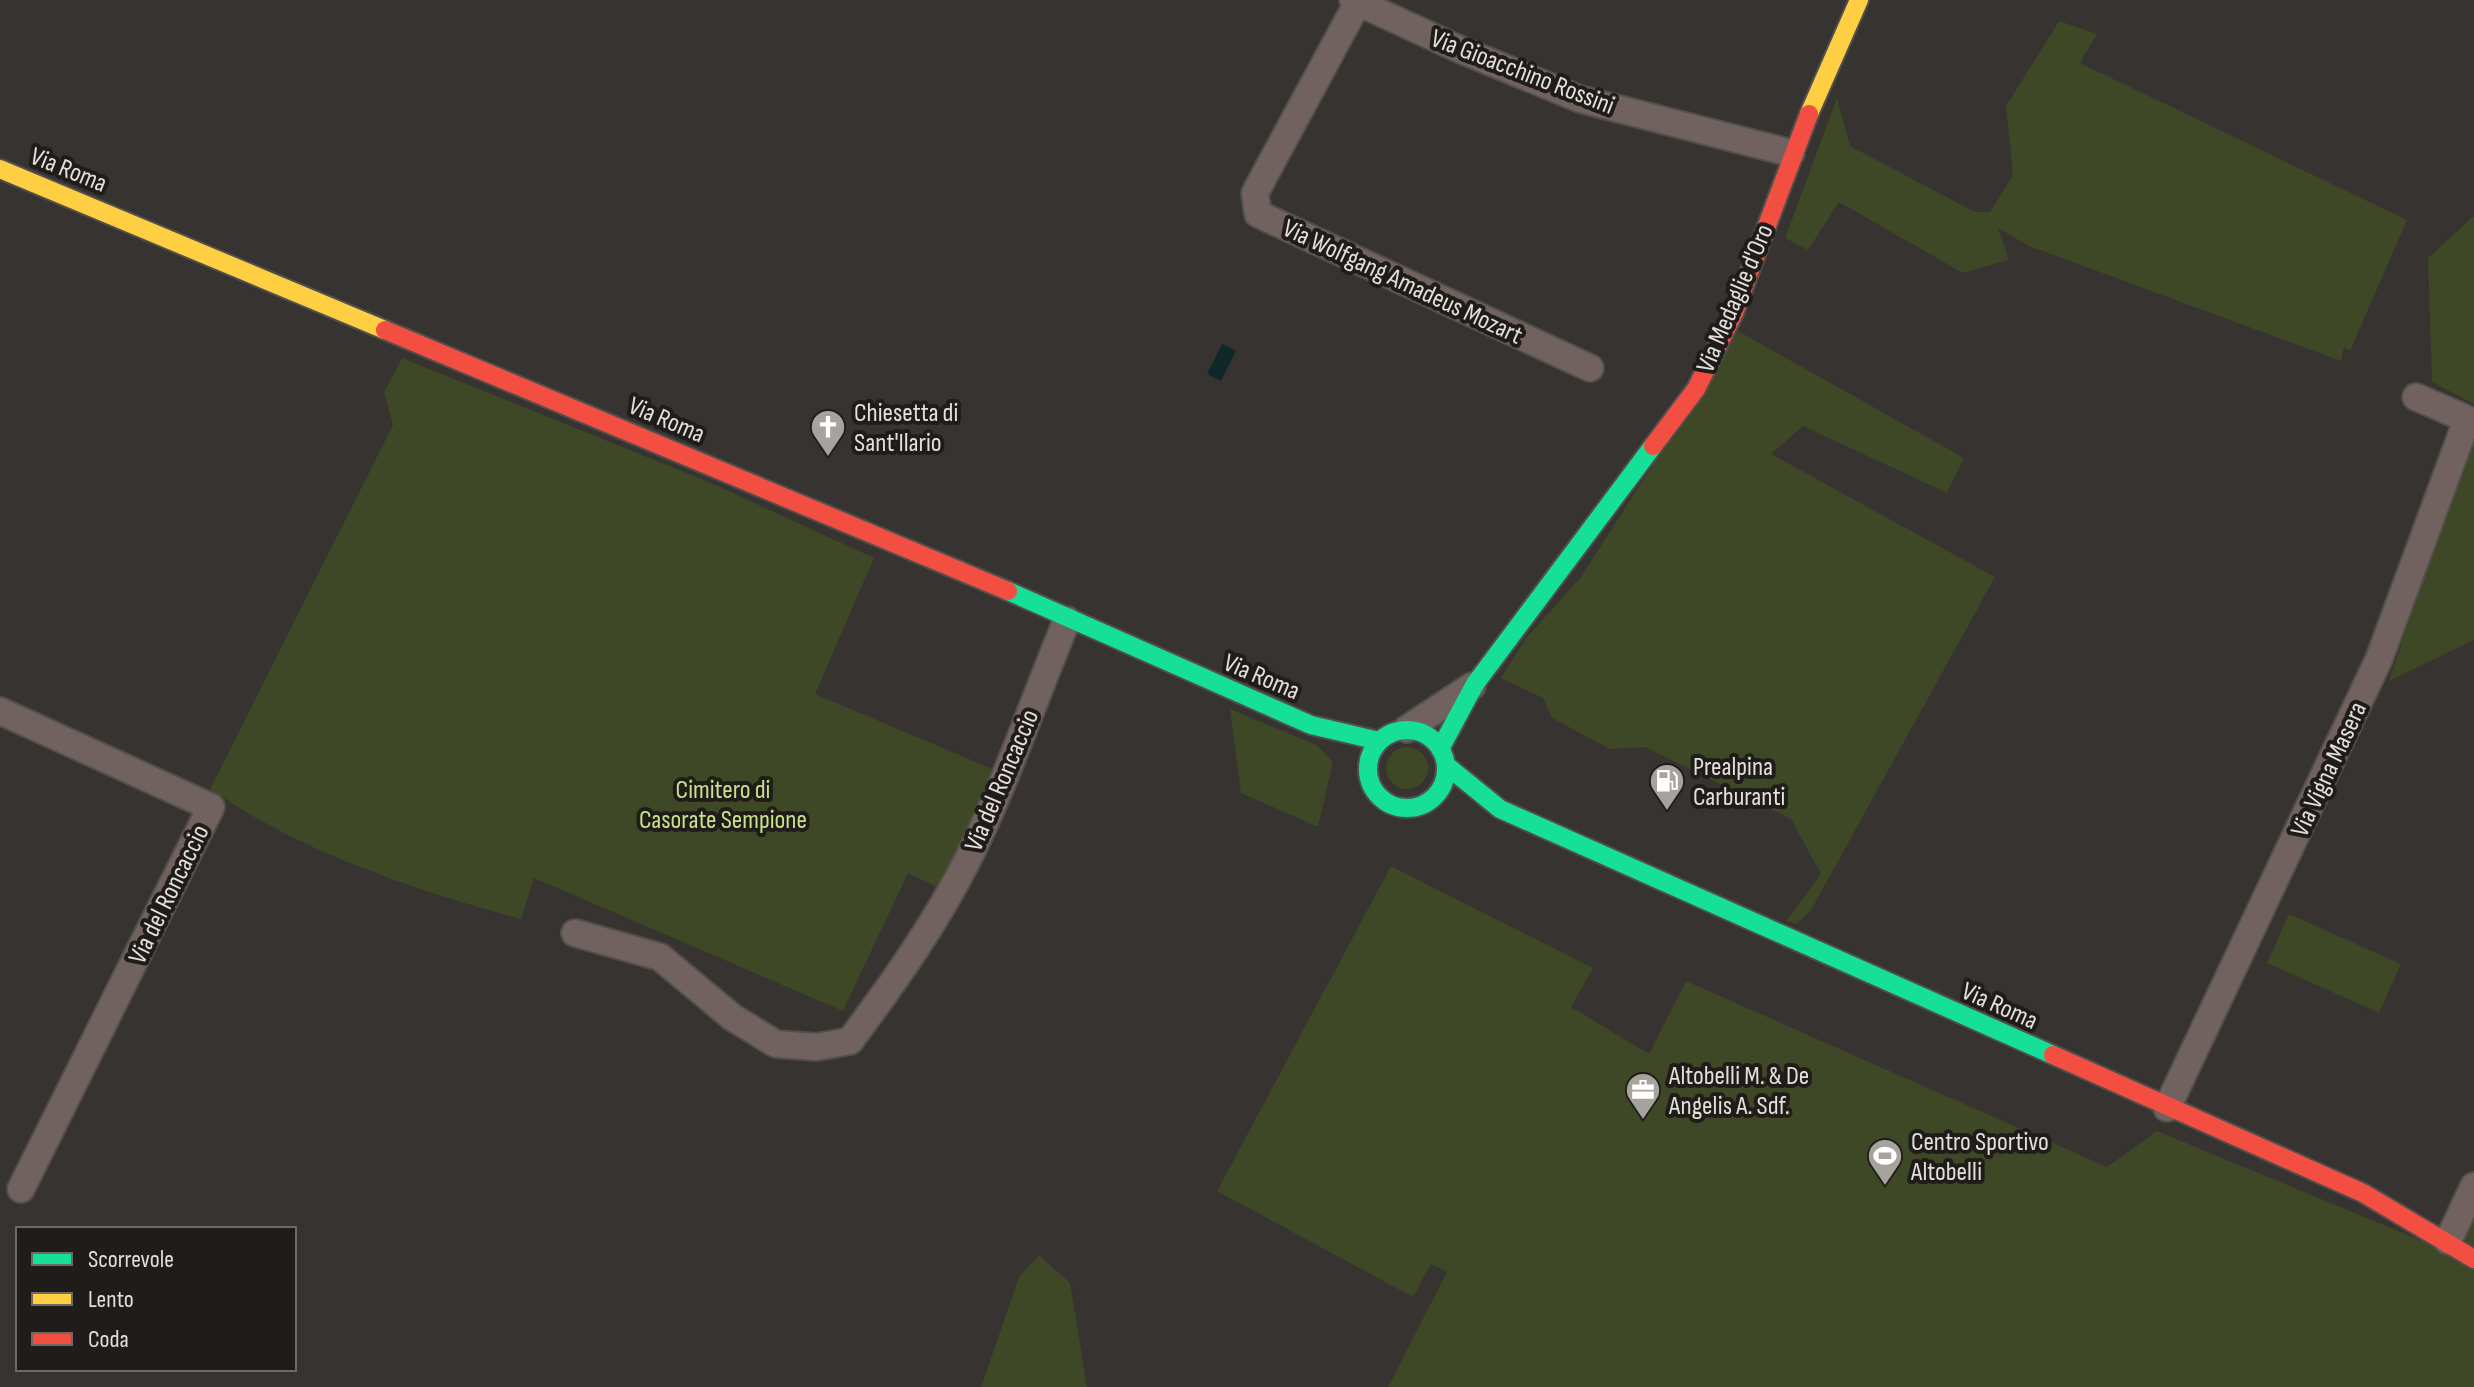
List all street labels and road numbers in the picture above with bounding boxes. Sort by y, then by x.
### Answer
street label: Via Gioacchino Rossini [1426,23,1618,122]
street label: Via Roma [26,141,111,200]
street label: Via Wolfgang Amadeus Mozart [1278,213,1527,352]
street label: Via Medaglie d'Oro [1690,220,1781,377]
street label: Via Roma [624,391,709,450]
street label: Via Roma [1219,648,1304,707]
street label: Via Vigna Masera [2285,697,2374,842]
street label: Via del Roncaccio [959,705,1046,856]
street label: Via del Roncaccio [122,820,216,969]
street label: Via Roma [1957,976,2042,1037]

